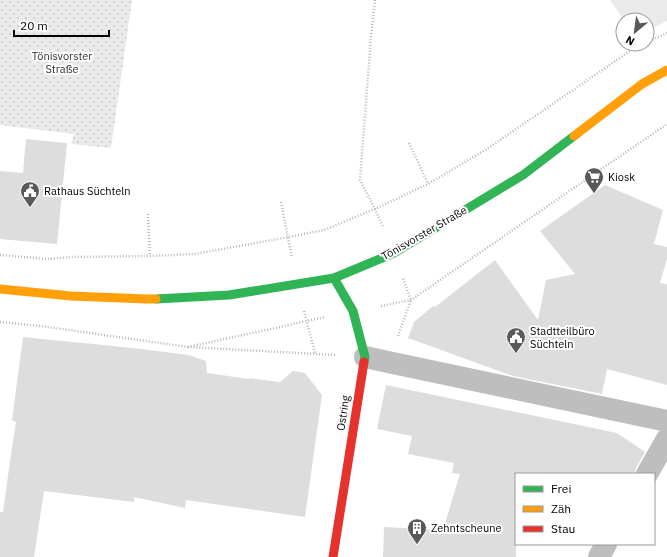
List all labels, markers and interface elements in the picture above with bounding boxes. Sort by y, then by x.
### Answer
scale bar [14,12,109,38]
north arrow [615,12,655,52]
text: 20 m [20,18,48,33]
text: N [623,33,637,49]
park label: Tönisvorster Straße [32,49,92,76]
supermarket icon: Kiosk [583,166,605,194]
place label: Kiosk [608,170,635,184]
public building icon: Rathaus Süchteln [19,180,41,208]
place label: Rathaus Süchteln [44,184,131,198]
street label: Tönisvorster Straße [379,203,469,263]
place label: Stadtteilbüro Süchteln [530,324,595,351]
public building icon: Stadtteilbüro Süchteln [505,326,527,354]
street label: Ostring [333,394,353,432]
legend [515,473,655,545]
text: Frei [551,481,571,496]
text: Zäh [551,501,571,516]
building icon: Zehntscheune [406,517,428,545]
place label: Zehntscheune [431,521,501,535]
text: Stau [551,521,575,536]

